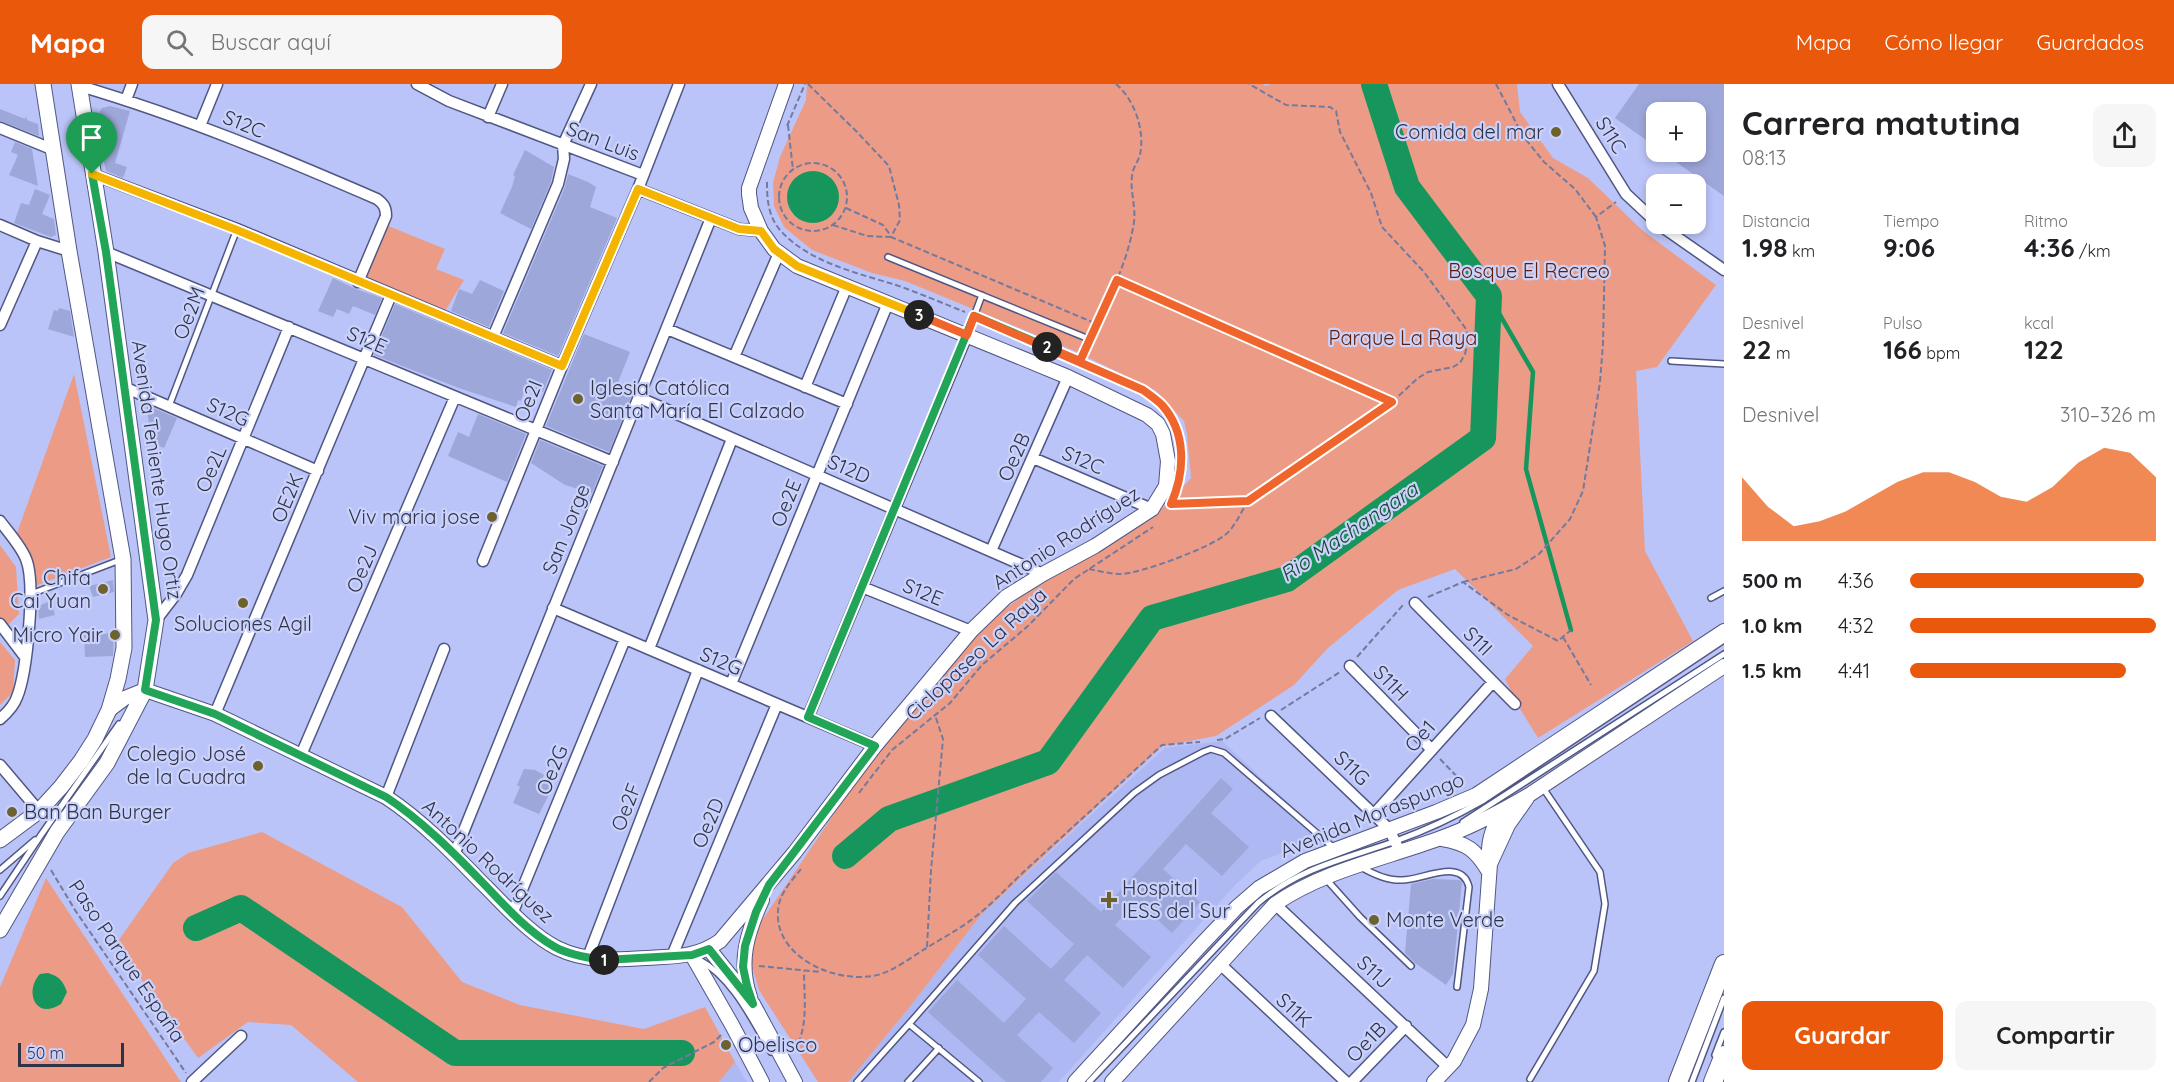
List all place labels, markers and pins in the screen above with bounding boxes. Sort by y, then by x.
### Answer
pin [66,112,117,174]
place label: Comida del mar [1395,119,1544,144]
marker: Comida del mar [1549,125,1563,139]
pin: 3 [904,300,934,330]
pin: 2 [1032,332,1062,362]
place label: Iglesia Católica Santa María El Calzado [590,375,805,423]
marker: Iglesia Católica Santa María El Calzado [571,392,585,406]
place label: Viv maria jose [348,504,480,529]
marker: Viv maria jose [485,510,499,524]
place label: Chifa Cai Yuan [10,565,91,613]
marker: Chifa Cai Yuan [96,582,110,596]
marker: Soluciones Agil [236,596,250,610]
place label: Soluciones Agil [174,611,312,636]
place label: Micro Yair [12,622,103,647]
marker: Micro Yair [108,628,122,642]
place label: Colegio José de la Cuadra [127,741,246,789]
marker: Colegio José de la Cuadra [251,759,265,773]
place label: Ban Ban Burger [24,799,171,824]
marker: Ban Ban Burger [5,805,19,819]
place label: Hospital IESS del Sur [1122,875,1230,923]
marker: Hospital IESS del Sur [1100,891,1118,909]
place label: Monte Verde [1386,907,1504,932]
marker: Monte Verde [1367,913,1381,927]
pin: 1 [589,945,619,975]
place label: Obelisco [738,1032,817,1057]
marker: Obelisco [719,1038,733,1052]

